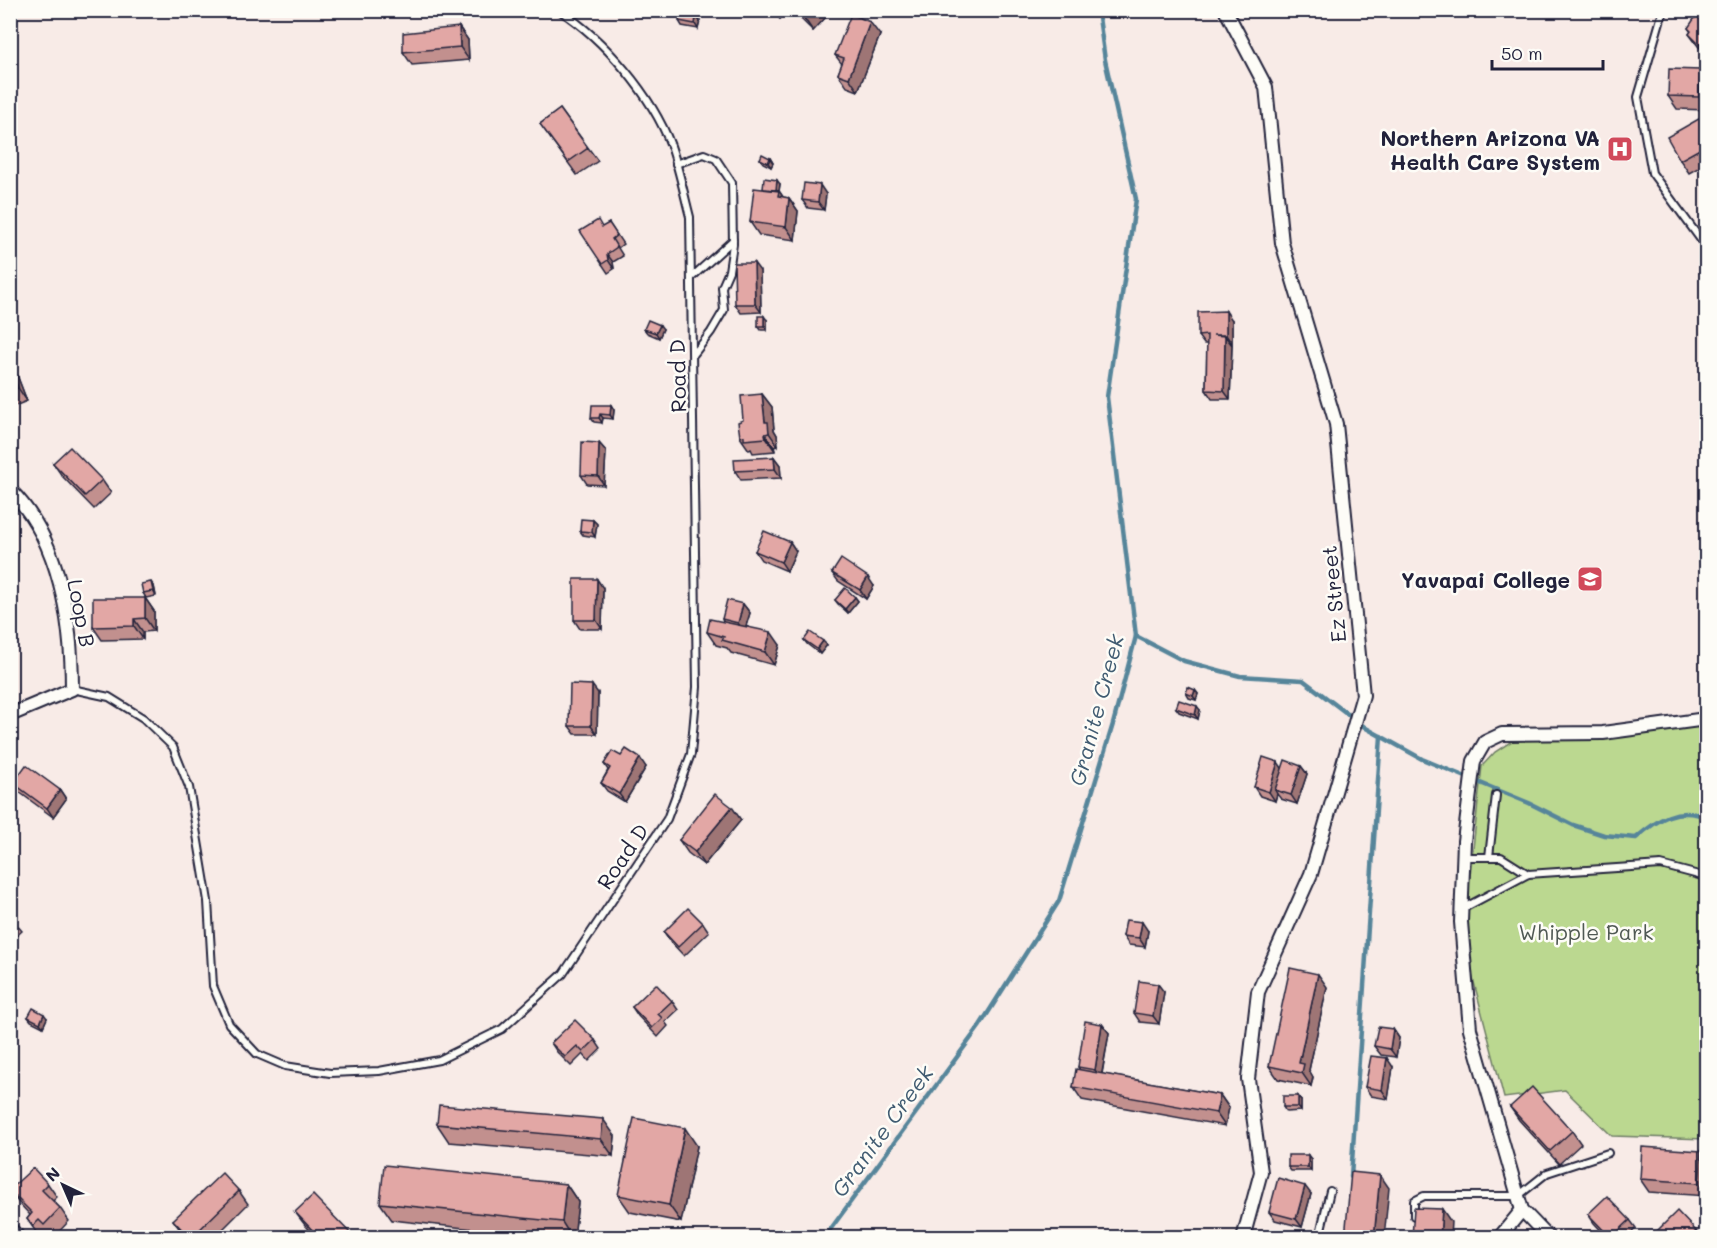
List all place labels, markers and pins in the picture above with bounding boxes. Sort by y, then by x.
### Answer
place label: Northern Arizona VA Health Care System [1381,124,1600,176]
hospital icon: Northern Arizona VA Health Care System [1605,134,1635,164]
school or university icon: Yavapai College [1575,564,1605,594]
place label: Yavapai College [1401,566,1570,593]

